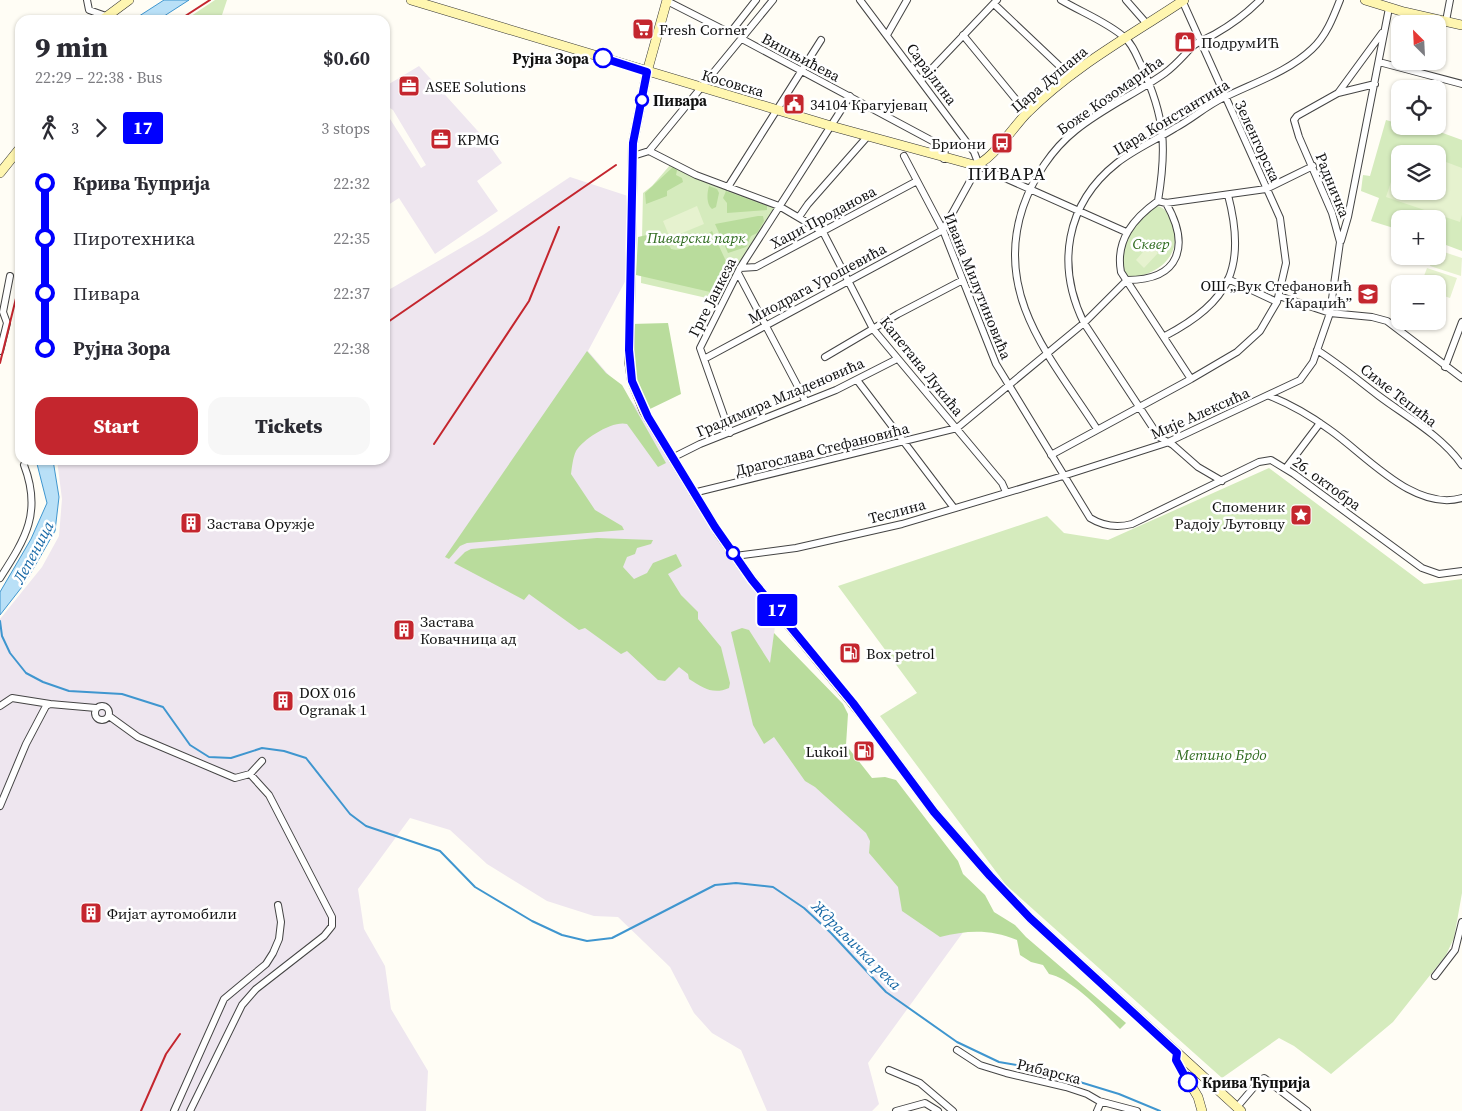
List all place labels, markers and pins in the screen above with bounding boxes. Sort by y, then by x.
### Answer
supermarket icon: Fresh Corner [631,17,655,41]
place label: Fresh Corner [659,19,748,40]
shop icon: ПодрумИЋ [1173,30,1197,54]
place label: ПодрумИЋ [1201,32,1280,53]
place label: Рујна Зора [512,48,590,69]
marker: Рујна Зора [593,48,613,68]
office icon: ASEE Solutions [397,74,421,98]
place label: ASEE Solutions [425,76,526,97]
place label: Пивара [653,90,708,111]
public building icon: 34104 Крагујевац [782,92,806,116]
marker: Пивара [635,93,649,107]
place label: 34104 Крагујевац [810,94,928,115]
office icon: KPMG [429,127,453,151]
place label: KPMG [457,129,499,150]
bus stop icon: Бриони [990,131,1014,155]
place label: Бриони [931,133,986,154]
place label: ОШ „Вук Стефановић Караџић” [1201,275,1352,313]
school or university icon: ОШ „Вук Стефановић Караџић” [1356,282,1380,306]
place label: Споменик Радоју Љутовцу [1175,496,1286,534]
place icon: Споменик Радоју Љутовцу [1289,503,1313,527]
building icon: Застава Оружје [179,511,203,535]
place label: Застава Оружје [207,513,315,534]
unlabelled marker [726,546,740,560]
place label: Застава Ковачница ад [420,611,517,649]
building icon: Застава Ковачница ад [392,618,416,642]
fuel station icon: Box petrol [838,641,862,665]
place label: Box petrol [866,643,935,664]
place label: DOX 016 Ogranak 1 [299,682,367,720]
building icon: DOX 016 Ogranak 1 [271,689,295,713]
fuel station icon: Lukoil [852,739,876,763]
place label: Lukoil [806,741,849,762]
building icon: Фијат аутомобили [79,901,103,925]
place label: Фијат аутомобили [107,903,237,924]
marker: Крива Ћуприја [1178,1072,1198,1092]
place label: Крива Ћуприја [1202,1072,1311,1093]

